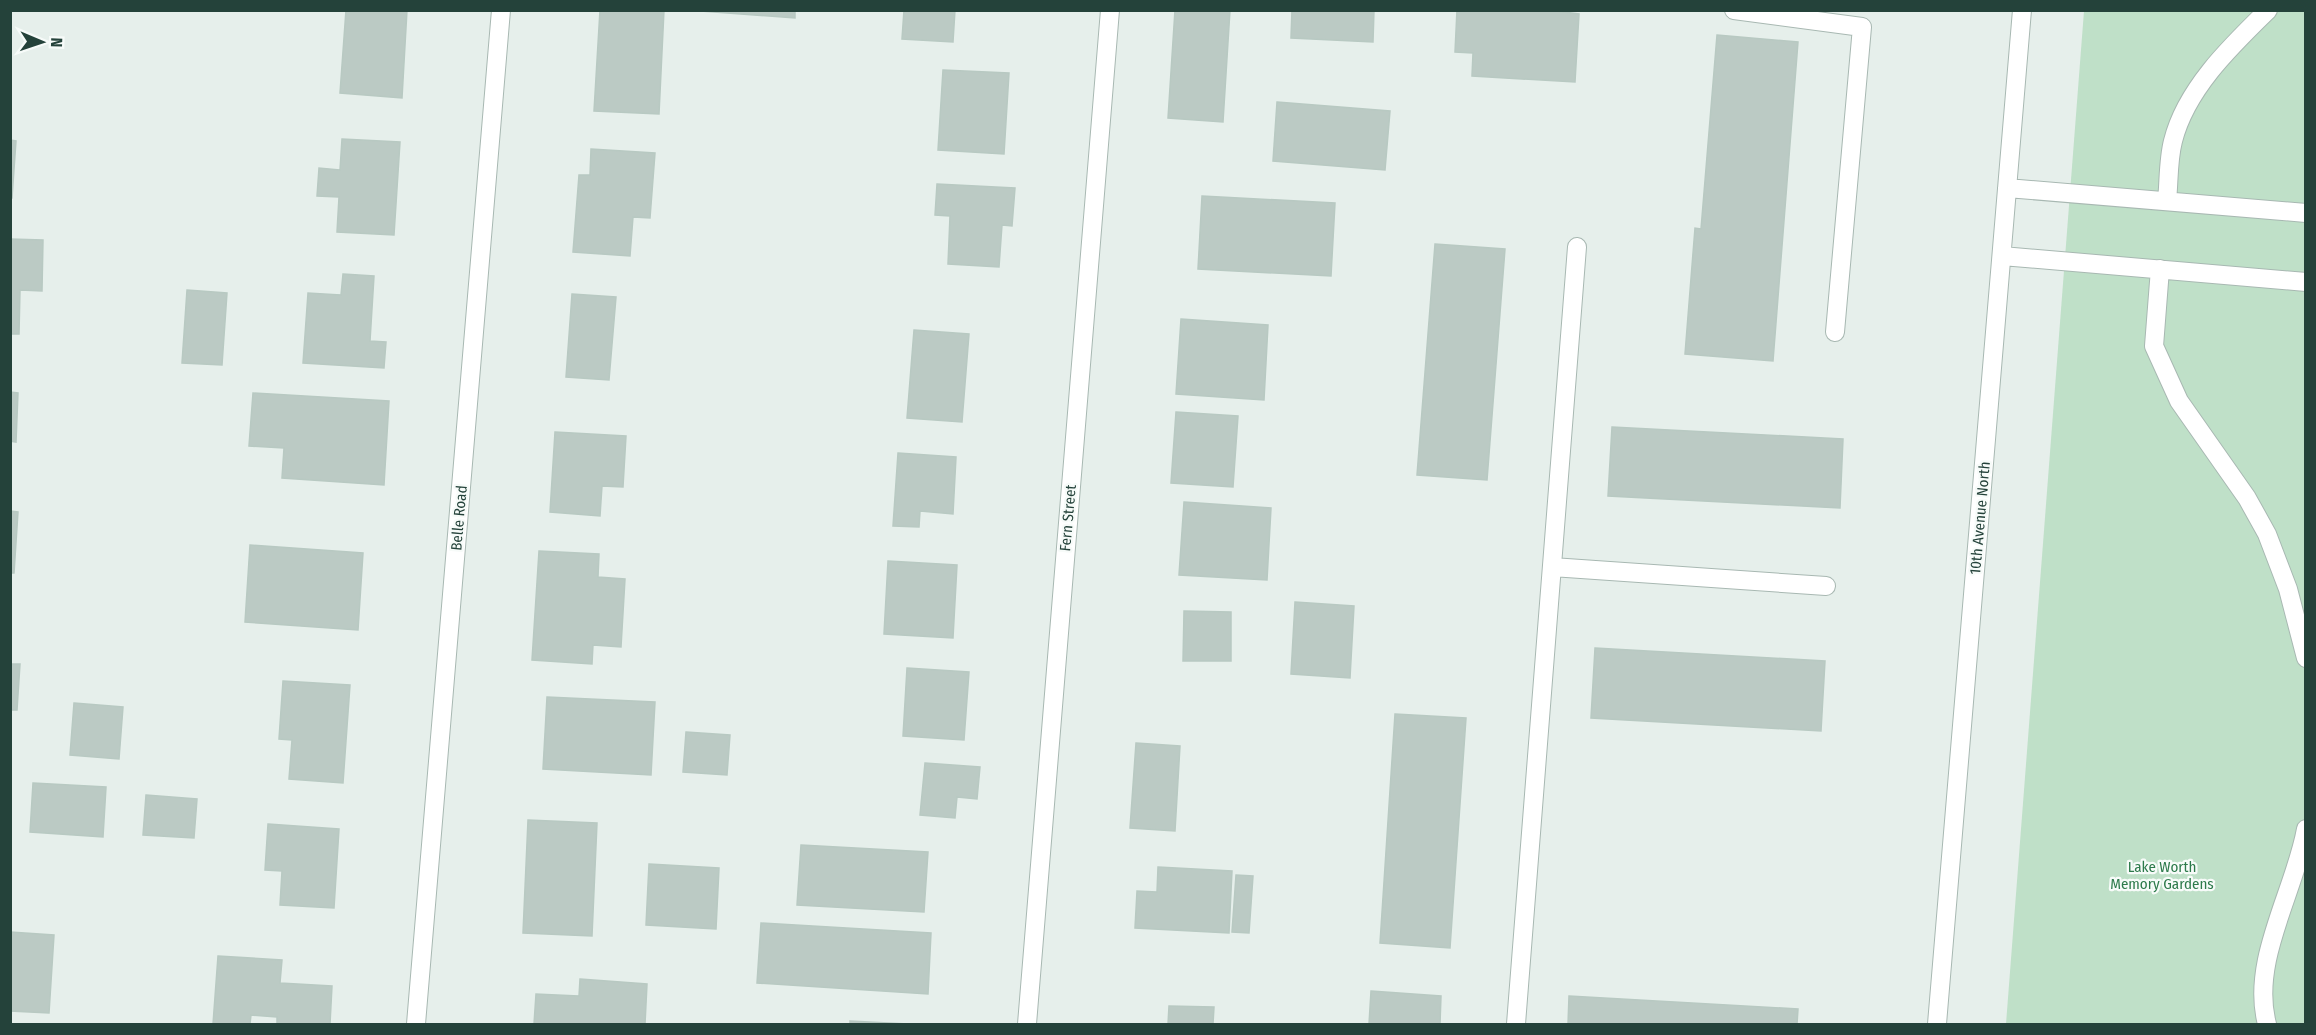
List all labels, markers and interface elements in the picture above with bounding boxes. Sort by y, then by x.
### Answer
north arrow [12,12,72,72]
text: N [47,37,66,48]
street label: 10th Avenue North [1966,461,1994,575]
street label: Fern Street [1056,484,1080,552]
street label: Belle Road [447,485,471,551]
park label: Lake Worth Memory Gardens [2110,858,2214,893]

